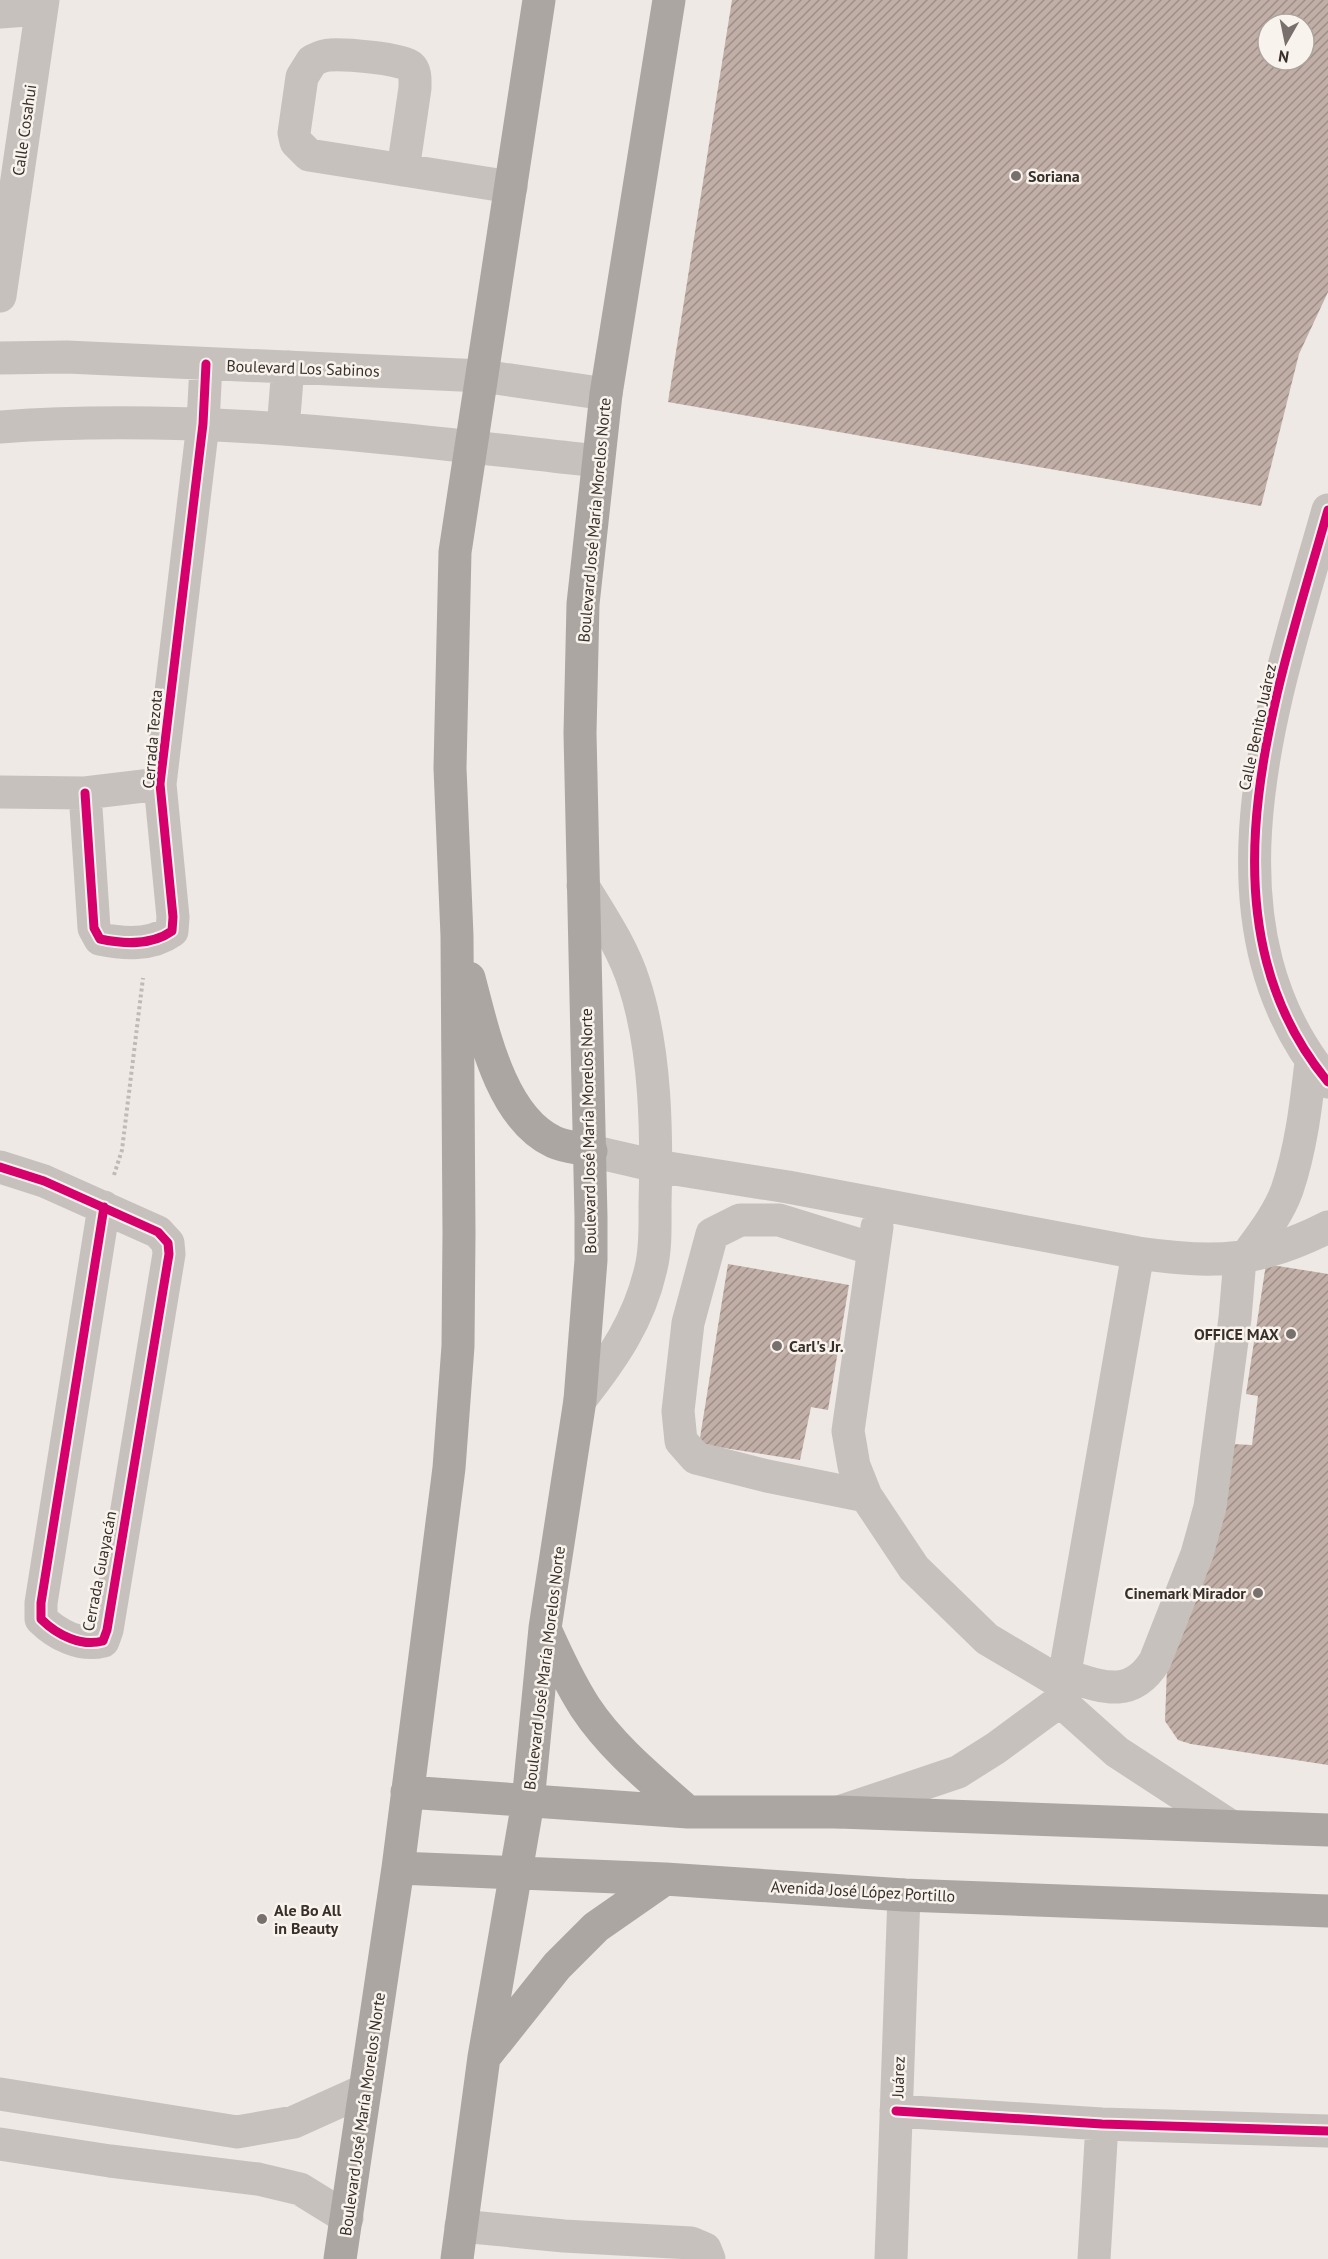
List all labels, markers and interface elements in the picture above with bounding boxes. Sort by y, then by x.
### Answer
north arrow [1256,12,1316,72]
text: N [1277,46,1290,68]
street label: Calle Cosahui [8,83,40,177]
place label: Soriana [1028,166,1080,186]
marker: Soriana [1009,169,1023,183]
street label: Boulevard Los Sabinos [226,355,380,381]
street label: Boulevard José María Morelos Norte [573,397,615,643]
street label: Calle Benito Juárez [1234,662,1280,792]
street label: Cerrada Tezota [138,689,166,789]
street label: Boulevard José María Morelos Norte [576,1008,600,1254]
place label: OFFICE MAX [1194,1324,1279,1344]
marker: OFFICE MAX [1284,1327,1298,1341]
place label: Carl's Jr. [789,1336,844,1356]
marker: Carl's Jr. [770,1339,784,1353]
street label: Cerrada Guayacán [78,1509,120,1633]
street label: Boulevard José María Morelos Norte [519,1545,569,1791]
place label: Cinemark Mirador [1125,1583,1246,1603]
marker: Cinemark Mirador [1251,1586,1265,1600]
street label: Avenida José López Portillo [770,1876,956,1906]
place label: Ale Bo All in Beauty [274,1900,341,1938]
marker: Ale Bo All in Beauty [255,1912,269,1926]
street label: Boulevard José María Morelos Norte [335,1991,389,2237]
street label: Juárez [887,2056,909,2099]

